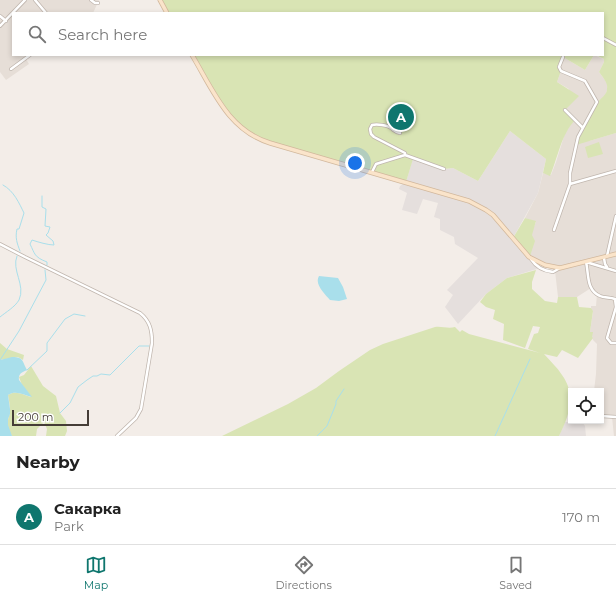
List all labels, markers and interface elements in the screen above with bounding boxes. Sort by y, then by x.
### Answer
search box [12,12,604,56]
icon: search [26,23,48,45]
text: Search here [58,25,147,44]
pin: A [388,102,414,132]
your location [345,153,365,173]
map controls [568,388,604,424]
button: locate [568,388,604,424]
scale bar [12,408,89,427]
text: 200 m [18,410,53,424]
text: Nearby [16,452,80,472]
text: Сакарка [54,499,121,518]
text: A [24,509,34,525]
text: 170 m [562,509,600,525]
text: Park [54,518,84,534]
tab: Map [84,554,108,592]
tab: Directions [276,554,332,592]
tab: Saved [499,554,532,592]

